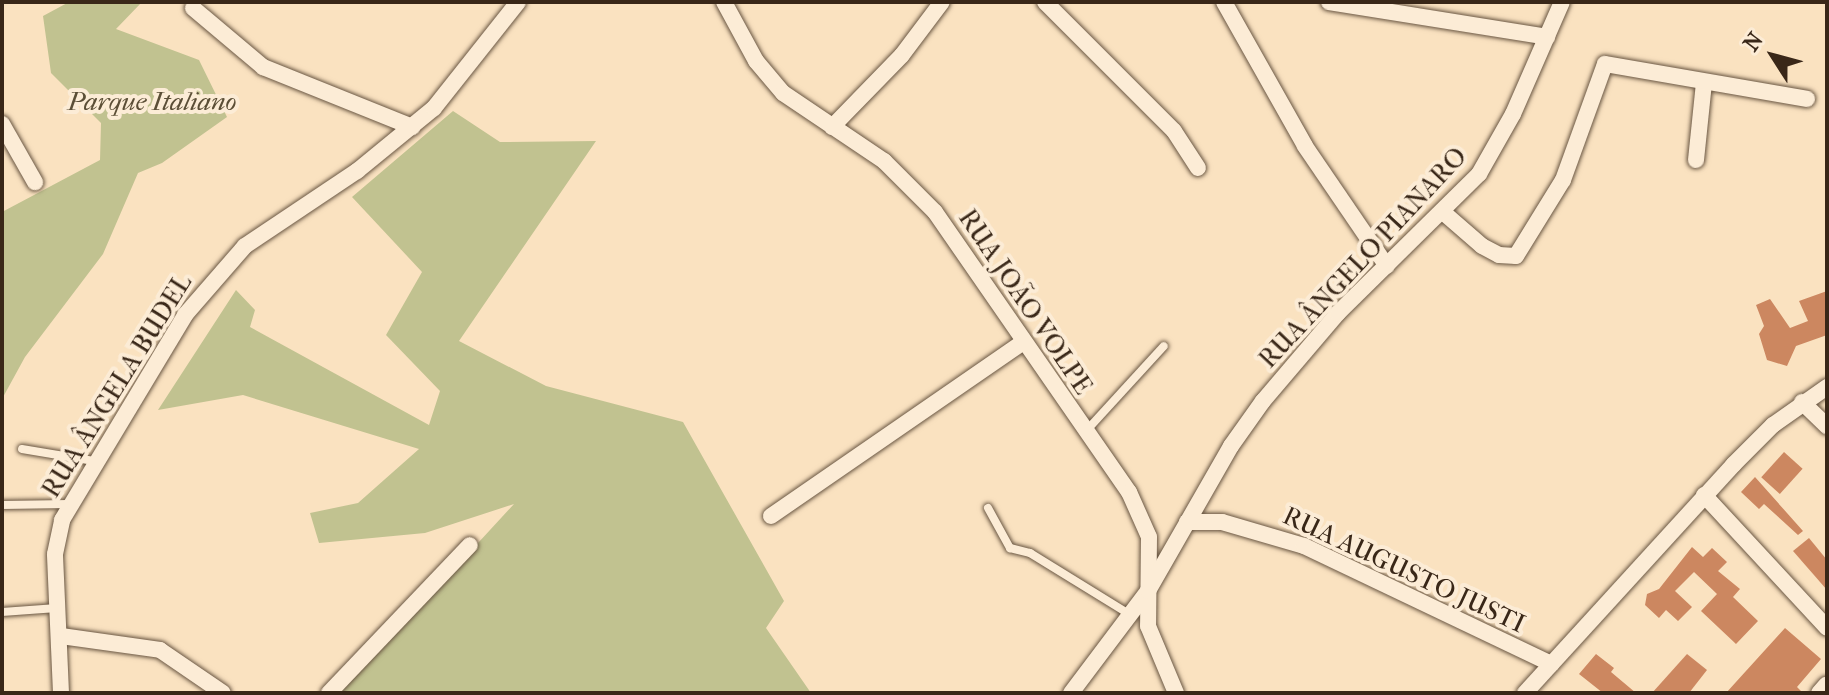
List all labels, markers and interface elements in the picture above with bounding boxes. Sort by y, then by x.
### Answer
north arrow [1733,16,1813,96]
text: N [1738,28,1769,56]
park label: Parque Italiano [67,86,237,118]
street label: RUA ÂNGELO PIANARO [1253,141,1473,375]
street label: RUA JOÃO VOLPE [952,204,1098,400]
street label: RUA ÂNGELA BUDEL [36,268,198,504]
street label: RUA AUGUSTO JUSTI [1278,500,1530,640]

